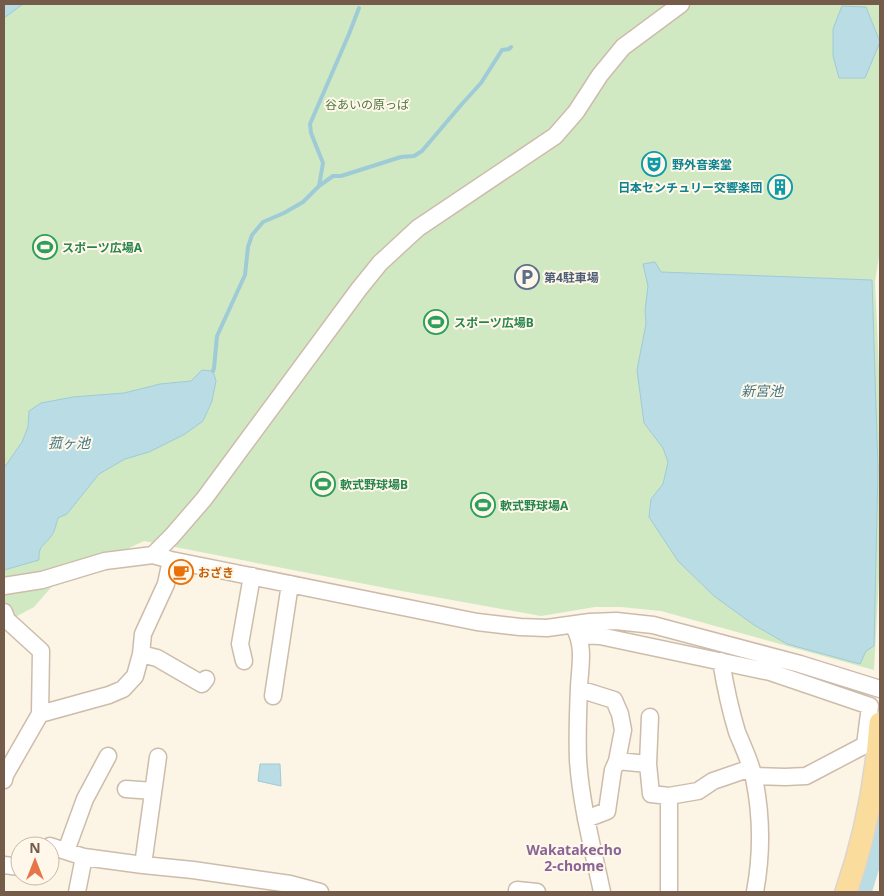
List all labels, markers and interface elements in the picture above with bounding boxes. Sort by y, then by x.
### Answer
park label: 谷あいの原っぱ [325,96,409,113]
theatre icon: 野外音楽堂 [641,151,667,177]
place label: 野外音楽堂 [672,156,732,173]
building icon: 日本センチュリー交響楽団 [767,174,793,200]
place label: 日本センチュリー交響楽団 [618,179,762,196]
sports icon: スポーツ広場A [32,234,58,260]
place label: スポーツ広場A [62,239,143,256]
parking icon: 第4駐車場 [514,264,540,290]
place label: 第4駐車場 [544,269,599,286]
sports icon: スポーツ広場B [423,309,449,335]
place label: スポーツ広場B [454,314,534,331]
water label: 新宮池 [741,381,785,400]
water label: 菰ヶ池 [48,433,92,452]
sports icon: 軟式野球場B [310,471,336,497]
place label: 軟式野球場B [340,476,408,493]
sports icon: 軟式野球場A [470,492,496,518]
place label: 軟式野球場A [500,497,569,514]
cafe icon: おざき [168,559,194,585]
place label: おざき [198,564,234,581]
north arrow [10,836,60,886]
text: N [29,838,41,857]
district label: Wakatakecho 2-chome [526,840,622,875]

